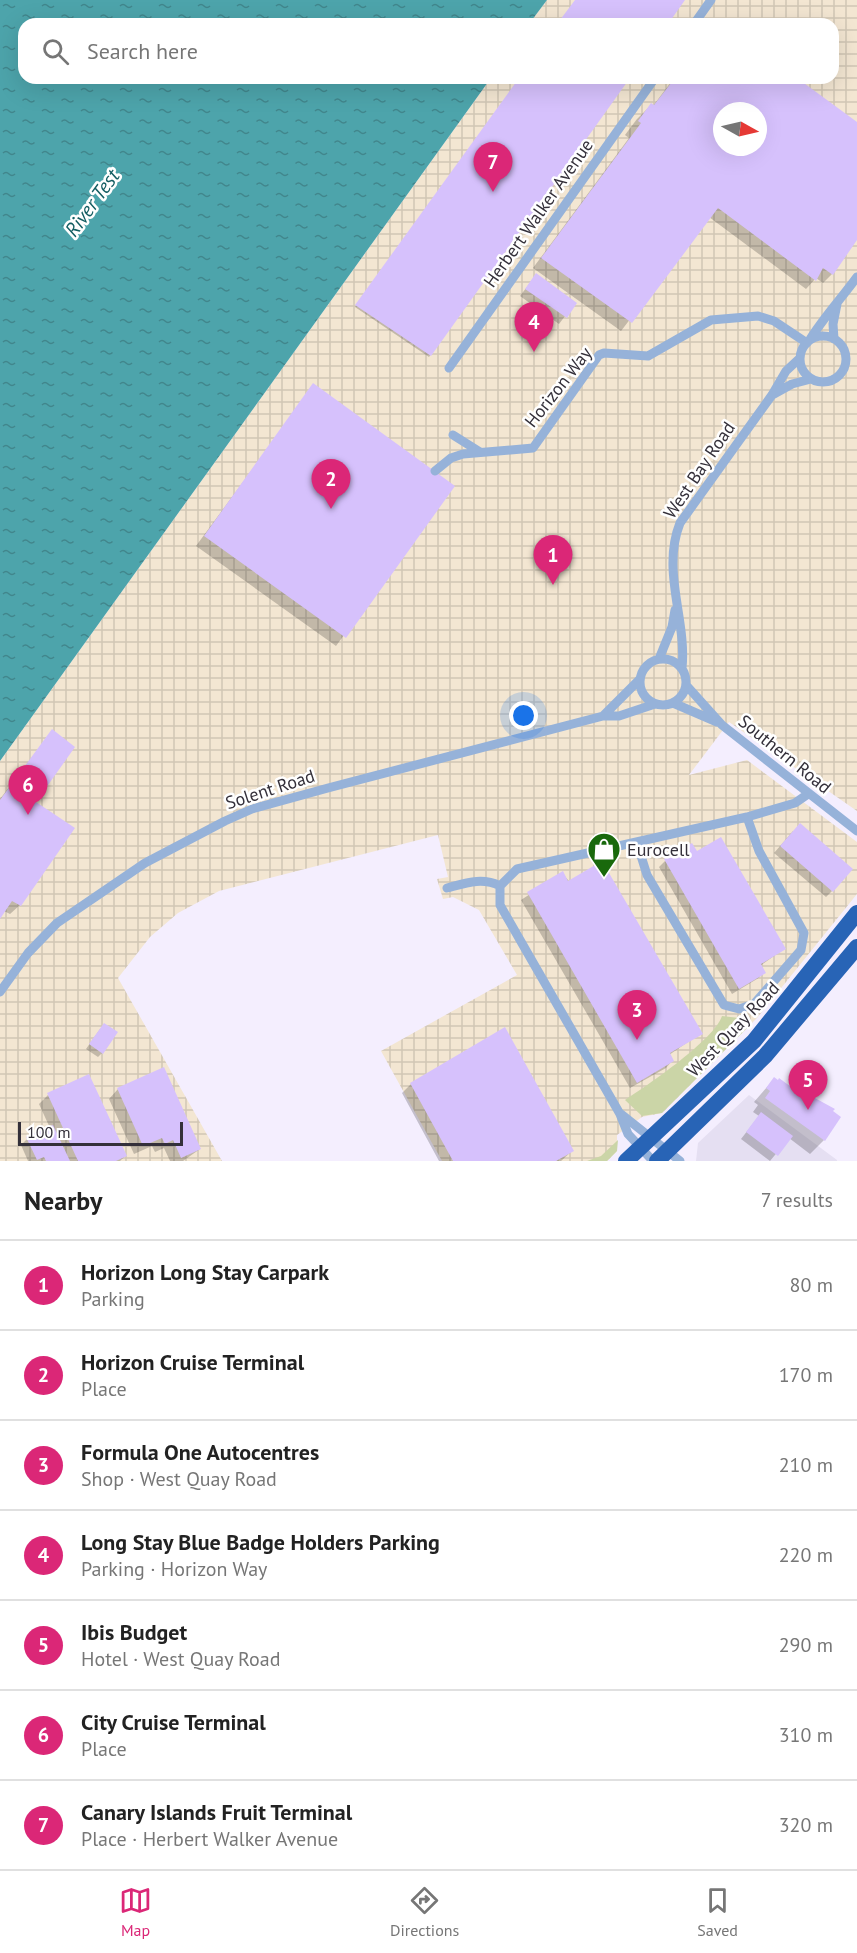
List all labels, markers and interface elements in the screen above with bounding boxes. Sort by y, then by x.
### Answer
search box [18,18,839,84]
icon: search [39,35,72,68]
text: Search here [87,37,198,65]
north arrow [713,102,767,156]
street label: Herbert Walker Avenue [478,134,598,292]
pin: 7 [474,142,512,192]
water label: River Test [59,163,126,242]
pin: 4 [514,302,554,352]
street label: Horizon Way [519,342,597,432]
street label: West Bay Road [658,417,740,523]
pin: 2 [312,460,350,509]
pin: 1 [534,536,572,585]
your location [509,701,538,730]
street label: Southern Road [734,710,836,798]
street label: Solent Road [222,764,318,814]
pin: 6 [9,766,48,815]
shop icon: Eurocell [586,831,622,878]
place label: Eurocell [627,838,690,861]
street label: West Quay Road [682,977,784,1081]
pin: 3 [618,990,656,1040]
pin: 5 [788,1060,828,1110]
scale bar [18,1119,183,1146]
text: 100 m [27,1122,70,1142]
text: Nearby [24,1184,102,1217]
text: 7 results [761,1187,833,1213]
text: Horizon Long Stay Carpark [81,1258,329,1286]
text: 1 [38,1272,49,1298]
text: 80 m [790,1272,833,1298]
text: Parking [81,1286,145,1312]
text: Horizon Cruise Terminal [81,1348,304,1376]
text: 2 [38,1362,49,1388]
text: 170 m [779,1362,833,1388]
text: Place [81,1376,127,1402]
text: Formula One Autocentres [81,1438,319,1466]
text: 3 [38,1452,49,1478]
text: 210 m [779,1452,833,1478]
text: Shop · West Quay Road [81,1466,277,1492]
text: Long Stay Blue Badge Holders Parking [81,1528,440,1556]
text: 4 [38,1542,49,1568]
text: 220 m [779,1542,833,1568]
text: Parking · Horizon Way [81,1556,267,1582]
text: Ibis Budget [81,1618,187,1646]
text: 5 [38,1632,49,1658]
text: 290 m [779,1632,833,1658]
text: Hotel · West Quay Road [81,1646,280,1672]
text: City Cruise Terminal [81,1708,266,1736]
text: 6 [38,1722,49,1748]
text: 310 m [779,1722,833,1748]
text: Place [81,1736,127,1762]
text: Canary Islands Fruit Terminal [81,1798,352,1826]
text: 7 [38,1812,49,1838]
text: 320 m [779,1812,833,1838]
text: Place · Herbert Walker Avenue [81,1826,338,1852]
tab: Map [119,1884,152,1940]
tab: Directions [390,1884,459,1940]
tab: Saved [697,1884,738,1940]

